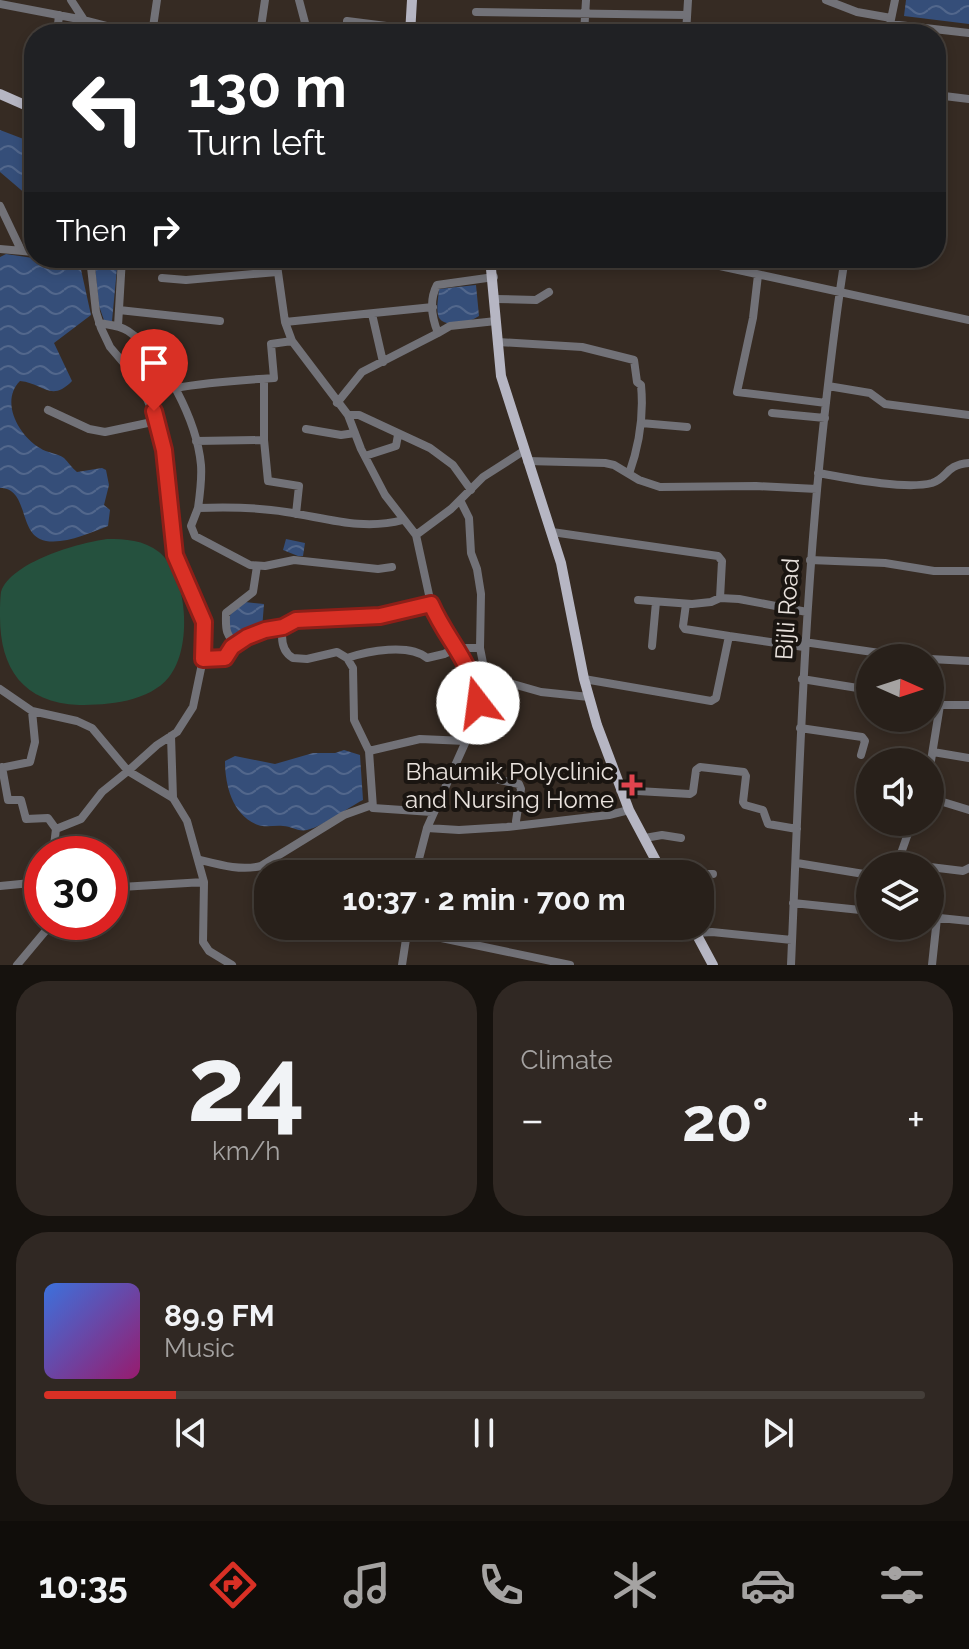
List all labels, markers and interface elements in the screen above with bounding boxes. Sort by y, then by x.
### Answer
text: 130 m [188,54,347,120]
icon: left [56,56,160,160]
text: Turn left [188,121,326,163]
icon: right [143,208,187,252]
text: Then [56,213,127,248]
pin [120,329,188,411]
icon: arrive [132,341,176,385]
street label: Bijli Road [769,557,805,661]
north arrow [856,644,944,732]
map controls [856,644,944,940]
position arrow [436,661,520,745]
button: sound [856,748,944,836]
place label: Bhaumik Polyclinic and Nursing Home [405,757,614,814]
marker: Bhaumik Polyclinic and Nursing Home [621,774,643,796]
speed limit sign: 30 [24,836,128,940]
button: layers [856,852,944,940]
text: 10:37 · 2 min · 700 m [342,882,626,917]
text: 24 [187,1023,305,1145]
text: Climate [521,1045,613,1075]
text: 20° [682,1085,769,1155]
text: − [521,1094,544,1145]
text: + [907,1094,925,1145]
text: km/h [212,1136,281,1166]
text: 89.9 FM [164,1298,275,1333]
text: Music [164,1333,235,1363]
icon: previous [169,1411,213,1455]
icon: pause [462,1411,506,1455]
icon: next [756,1411,800,1455]
icon: directions [205,1557,261,1613]
icon: music [339,1557,395,1613]
icon: phone [473,1557,529,1613]
icon: climate [607,1557,663,1613]
icon: car [740,1557,796,1613]
icon: filters [874,1557,930,1613]
text: 10:35 [39,1564,128,1606]

